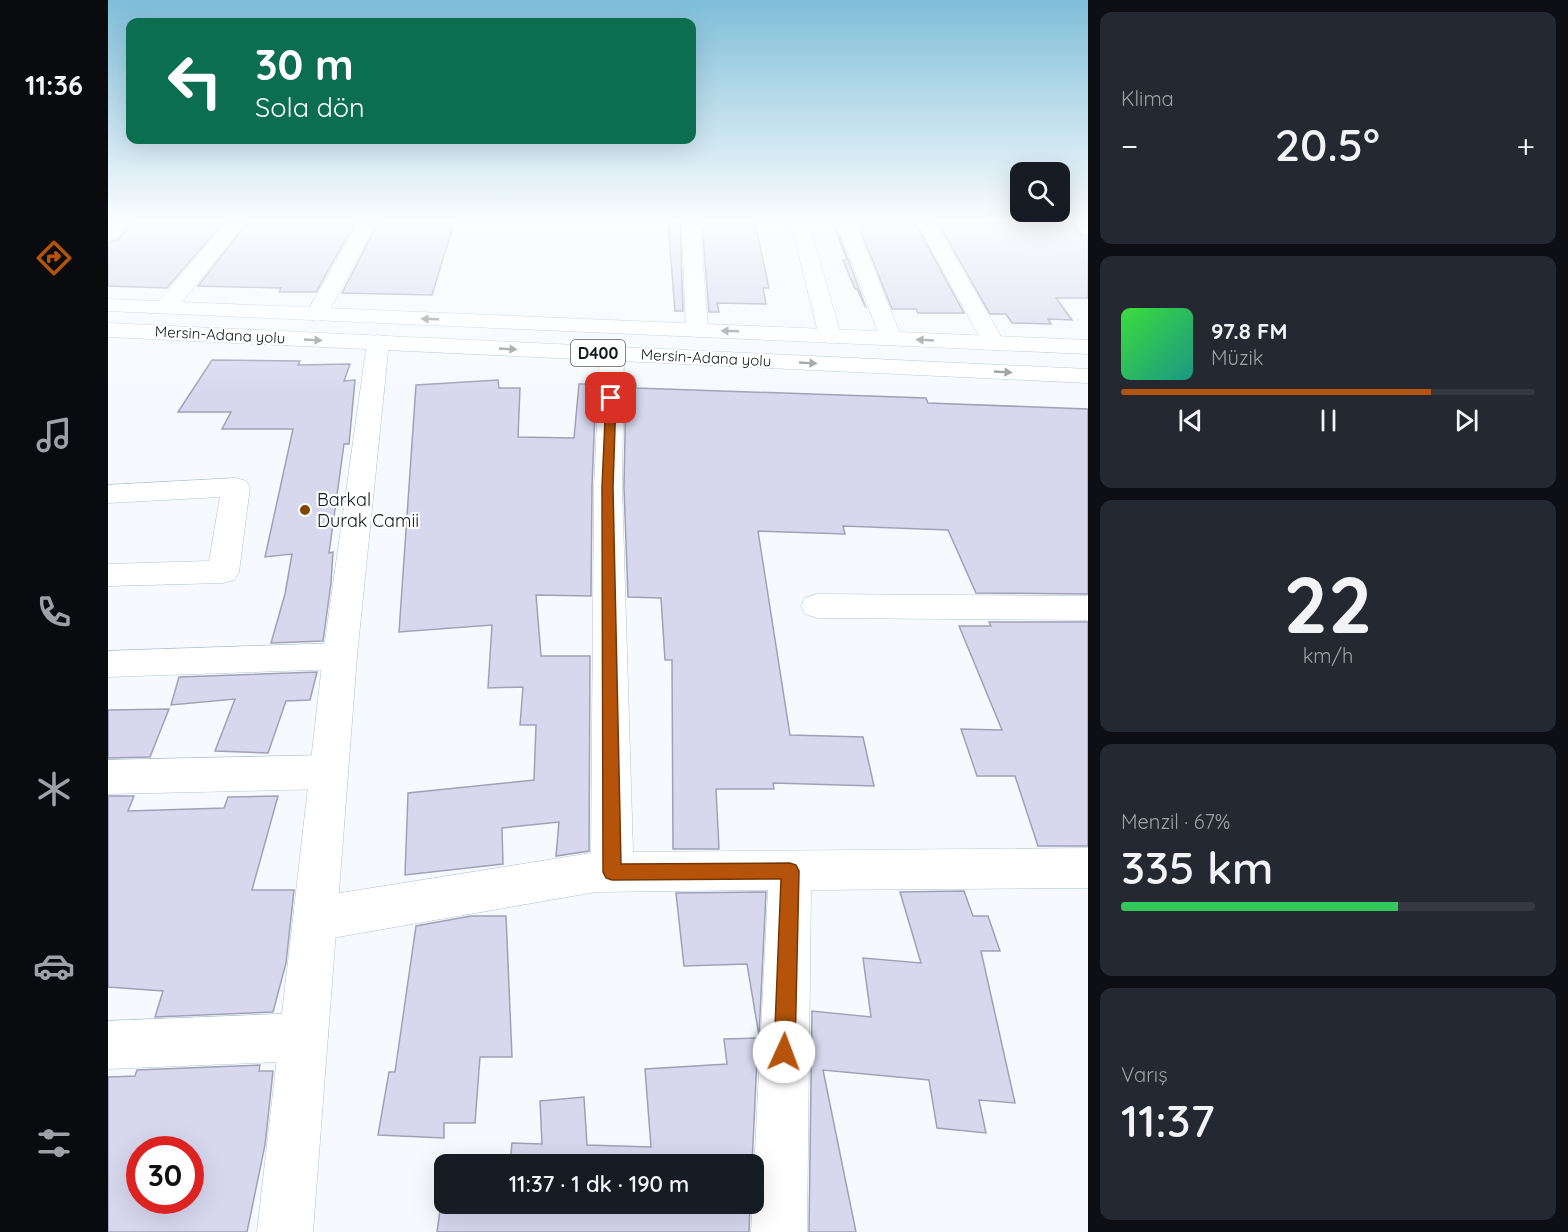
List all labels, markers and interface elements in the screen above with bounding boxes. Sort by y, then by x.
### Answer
text: 30 m [255,38,354,91]
icon: left [156,42,234,120]
text: 11:36 [25,68,83,102]
text: Klima [1121,86,1174,111]
text: Sola dön [255,90,365,124]
text: 20.5° [1275,116,1380,172]
text: − [1121,125,1138,166]
text: + [1516,125,1535,166]
map controls [1010,162,1070,222]
button: search [1010,162,1070,222]
icon: directions [33,237,75,279]
one-way arrow [421,314,440,323]
text: 97.8 FM [1211,317,1287,345]
street label: Mersin-Adana yolu [154,322,286,347]
one-way arrow [720,327,739,336]
one-way arrow [304,335,323,344]
one-way arrow [915,335,934,344]
road number: D400 [571,340,625,366]
one-way arrow [499,344,518,353]
street label: Mersin-Adana yolu [640,345,772,370]
text: Müzik [1211,345,1263,370]
one-way arrow [798,358,817,367]
one-way arrow [993,367,1012,376]
pin [585,372,636,423]
icon: arrive [594,381,627,414]
icon: previous [1174,404,1207,437]
icon: pause [1312,404,1345,437]
icon: next [1450,404,1483,437]
icon: music [33,414,75,456]
place label: Barkal Durak Camii [317,488,419,532]
marker: Barkal Durak Camii [298,503,312,517]
text: 22 [1284,555,1372,653]
icon: phone [33,591,75,633]
text: km/h [1303,643,1353,668]
icon: climate [33,768,75,810]
text: Menzil · 67% [1121,809,1230,834]
text: 335 km [1121,839,1273,895]
icon: car [33,945,75,987]
position arrow [752,1020,816,1084]
text: Varış [1121,1062,1168,1087]
text: 11:37 [1121,1092,1215,1148]
icon: filters [33,1122,75,1164]
speed limit sign: 30 [126,1136,204,1214]
text: 11:37 · 1 dk · 190 m [509,1170,689,1198]

